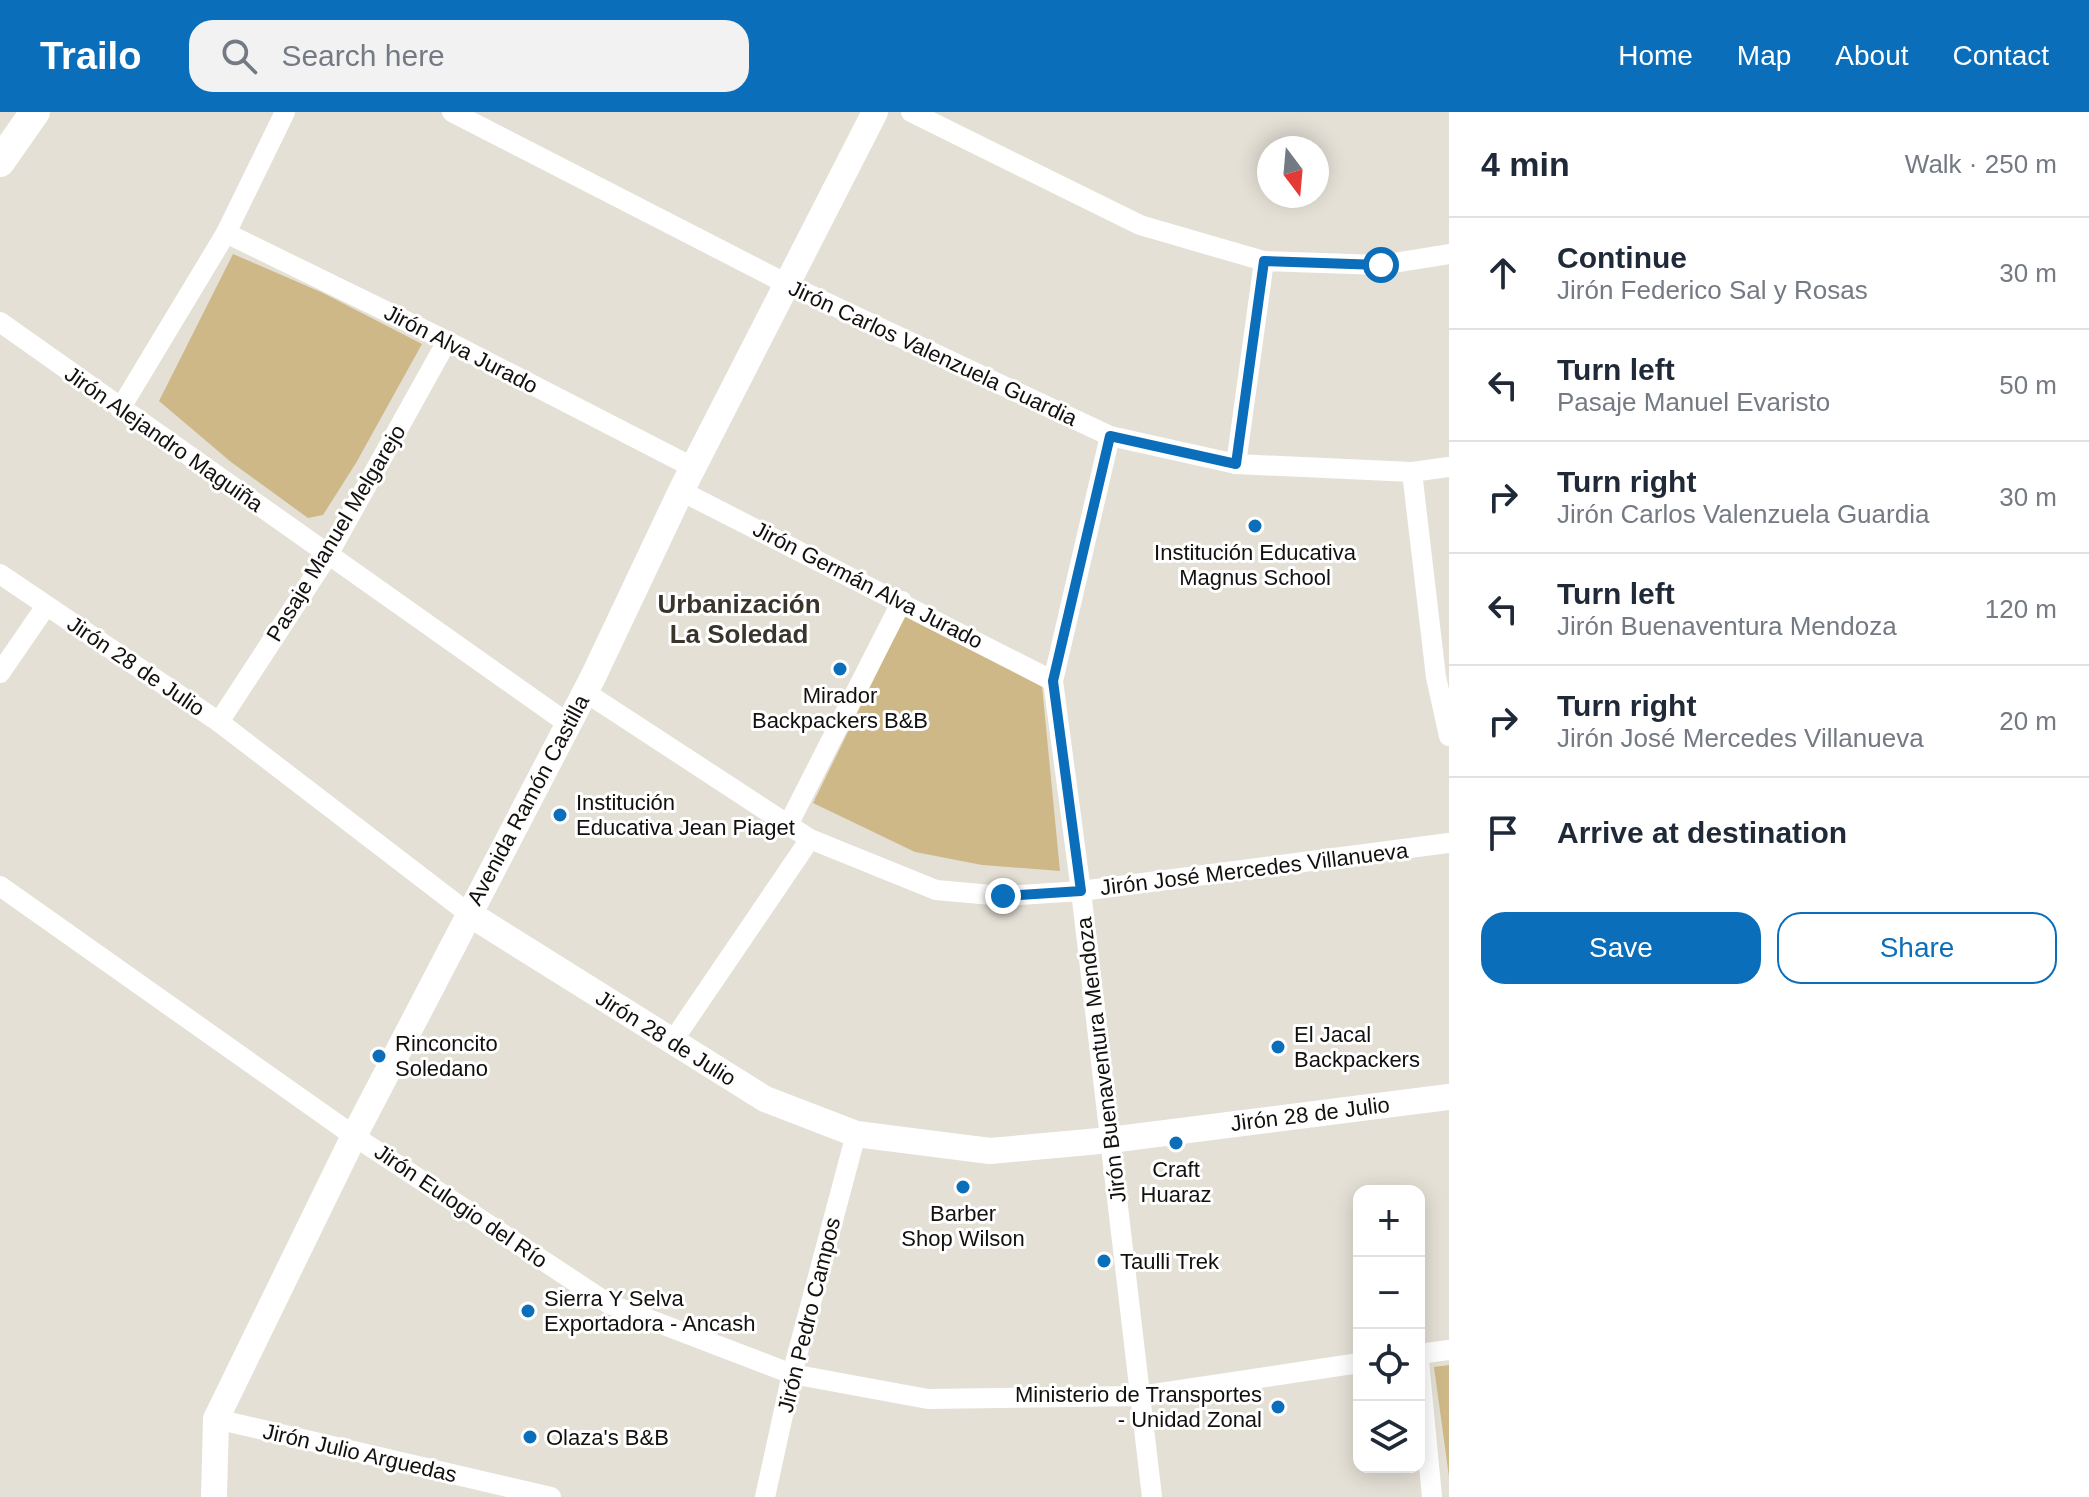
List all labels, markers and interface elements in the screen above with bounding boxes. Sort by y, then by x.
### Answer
search box [189,20,749,92]
icon: search [217,34,261,78]
text: Trailo [40,35,141,77]
text: Search here [281,39,445,72]
text: Home [1618,40,1693,71]
text: Map [1737,40,1791,71]
text: About [1835,40,1909,71]
text: Contact [1953,40,2049,71]
north arrow [1257,136,1329,208]
text: 4 min [1481,145,1570,183]
text: Walk · 250 m [1905,149,2057,179]
text: Continue [1557,241,1687,274]
route start [1363,247,1399,283]
icon: ahead [1481,251,1525,295]
text: 30 m [1999,258,2057,288]
street label: Jirón Carlos Valenzuela Guardia [785,275,1082,431]
text: Jirón Federico Sal y Rosas [1557,275,1868,305]
street label: Jirón Alva Jurado [380,300,542,398]
text: Turn left [1557,353,1675,386]
street label: Jirón Alejandro Maguiña [60,361,268,517]
icon: left [1481,363,1525,407]
text: 50 m [1999,370,2057,400]
text: Pasaje Manuel Evaristo [1557,387,1830,417]
street label: Pasaje Manuel Melgarejo [261,420,411,646]
text: Turn right [1557,465,1696,498]
icon: right [1481,475,1525,519]
text: 30 m [1999,482,2057,512]
text: Jirón Carlos Valenzuela Guardia [1557,499,1929,529]
street label: Jirón Germán Alva Jurado [749,516,987,654]
marker: Institución Educativa Magnus School [1246,517,1264,535]
place label: Institución Educativa Magnus School [1154,540,1357,590]
text: Turn left [1557,577,1675,610]
icon: left [1481,587,1525,631]
district label: Urbanización La Soledad [657,589,821,649]
text: 120 m [1985,594,2057,624]
street label: Jirón 28 de Julio [63,611,209,721]
text: Jirón Buenaventura Mendoza [1557,611,1897,641]
marker: Mirador Backpackers B&B [831,660,849,678]
place label: Mirador Backpackers B&B [752,683,928,733]
text: Turn right [1557,689,1696,722]
street label: Avenida Ramón Castilla [462,690,594,909]
icon: right [1481,699,1525,743]
text: 20 m [1999,706,2057,736]
text: Jirón José Mercedes Villanueva [1557,723,1924,753]
place label: Institución Educativa Jean Piaget [576,790,795,840]
marker: Institución Educativa Jean Piaget [551,806,569,824]
icon: arrive [1481,811,1525,855]
text: Arrive at destination [1557,816,1847,849]
street label: Jirón José Mercedes Villanueva [1099,838,1410,900]
route end [985,878,1021,914]
button: Save [1481,912,1761,984]
button: Share [1777,912,2057,984]
street label: Jirón Buenaventura Mendoza [1071,915,1131,1204]
street label: Jirón 28 de Julio [591,985,741,1091]
place label: El Jacal Backpackers [1294,1022,1420,1072]
place label: Rinconcito Soledano [395,1031,498,1081]
marker: El Jacal Backpackers [1269,1038,1287,1056]
marker: Rinconcito Soledano [370,1047,388,1065]
street label: Jirón 28 de Julio [1229,1092,1391,1136]
marker: Craft Huaraz [1167,1134,1185,1152]
street label: Jirón Eulogio del Río [370,1139,552,1273]
place label: Craft Huaraz [1141,1157,1211,1207]
marker: Barber Shop Wilson [954,1178,972,1196]
map controls [1353,1185,1425,1473]
button: + [1353,1185,1425,1257]
place label: Barber Shop Wilson [901,1201,1025,1251]
street label: Jirón Pedro Campos [773,1215,845,1415]
place label: Taulli Trek [1120,1249,1220,1274]
marker: Taulli Trek [1095,1252,1113,1270]
button: − [1353,1257,1425,1329]
place label: Sierra Y Selva Exportadora - Ancash [544,1286,756,1336]
marker: Sierra Y Selva Exportadora - Ancash [519,1302,537,1320]
button: locate [1353,1329,1425,1401]
place label: Ministerio de Transportes - Unidad Zonal [1015,1382,1262,1432]
marker: Ministerio de Transportes - Unidad Zonal [1269,1398,1287,1416]
button: layers [1353,1401,1425,1473]
street label: Jirón Julio Arguedas [261,1419,459,1487]
place label: Olaza's B&B [546,1425,669,1450]
marker: Olaza's B&B [521,1428,539,1446]

